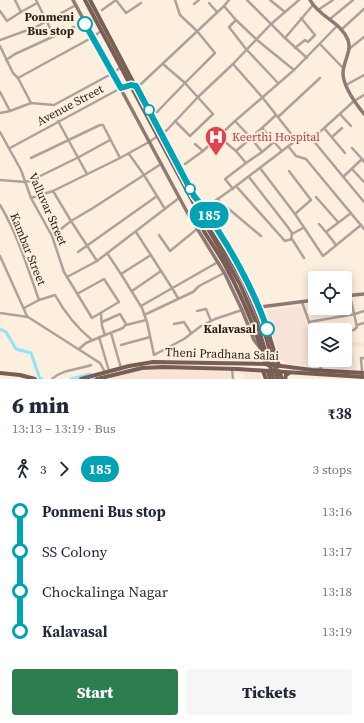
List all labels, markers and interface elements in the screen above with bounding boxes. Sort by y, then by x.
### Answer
place label: Ponmeni Bus stop [24,9,74,39]
marker: Ponmeni Bus stop [77,16,93,32]
street label: Avenue Street [34,81,106,129]
unlabelled marker [143,104,155,116]
hospital icon: Keerthi Hospital [203,124,229,157]
place label: Keerthi Hospital [232,129,320,145]
street label: Valluvar Street [25,170,71,248]
unlabelled marker [184,183,196,195]
line badge: 185 [186,202,232,228]
text: 185 [198,205,220,225]
street label: Kambar Street [6,210,50,288]
map controls [308,271,352,367]
button: locate [308,271,352,315]
place label: Kalavasal [203,321,256,337]
marker: Kalavasal [259,321,275,337]
button: layers [308,323,352,367]
street label: Theni Pradhana Salai [165,344,280,364]
text: 6 min [12,390,69,420]
text: ₹38 [328,403,352,424]
text: 13:13 – 13:19 · Bus [12,420,116,437]
icon: walk [12,458,34,480]
icon: forward [53,458,75,480]
text: 185 [89,459,111,479]
text: 3 [40,461,47,478]
text: 3 stops [312,461,352,478]
text: Ponmeni Bus stop [42,501,166,522]
text: 13:16 [322,503,352,520]
text: SS Colony [42,541,107,562]
text: 13:17 [322,543,352,560]
text: Chockalinga Nagar [42,581,168,602]
text: 13:18 [322,583,352,600]
text: Kalavasal [42,621,108,642]
text: 13:19 [322,623,352,640]
button: Start [12,669,178,715]
button: Tickets [186,669,352,715]

